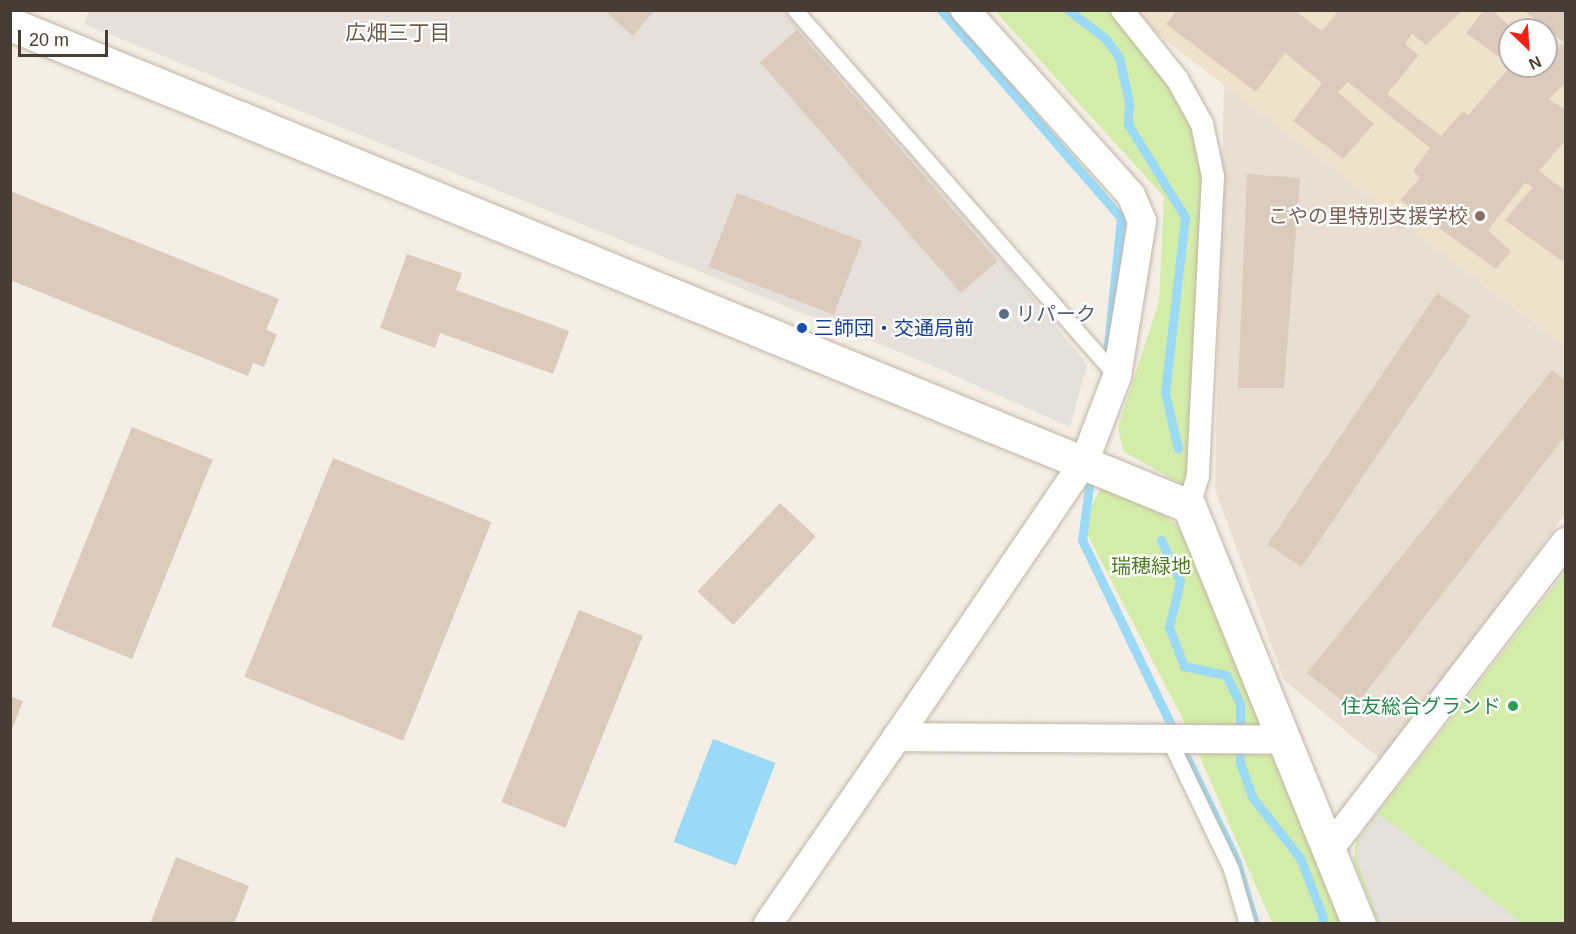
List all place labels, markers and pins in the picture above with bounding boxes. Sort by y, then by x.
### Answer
place label: こやの里特別支援学校 [1268,204,1468,228]
marker: こやの里特別支援学校 [1473,209,1487,223]
place label: リパーク [1016,302,1096,326]
marker: リパーク [997,307,1011,321]
place label: 三師団・交通局前 [814,316,974,340]
marker: 三師団・交通局前 [795,321,809,335]
place label: 住友総合グランド [1341,694,1501,718]
marker: 住友総合グランド [1506,699,1520,713]

